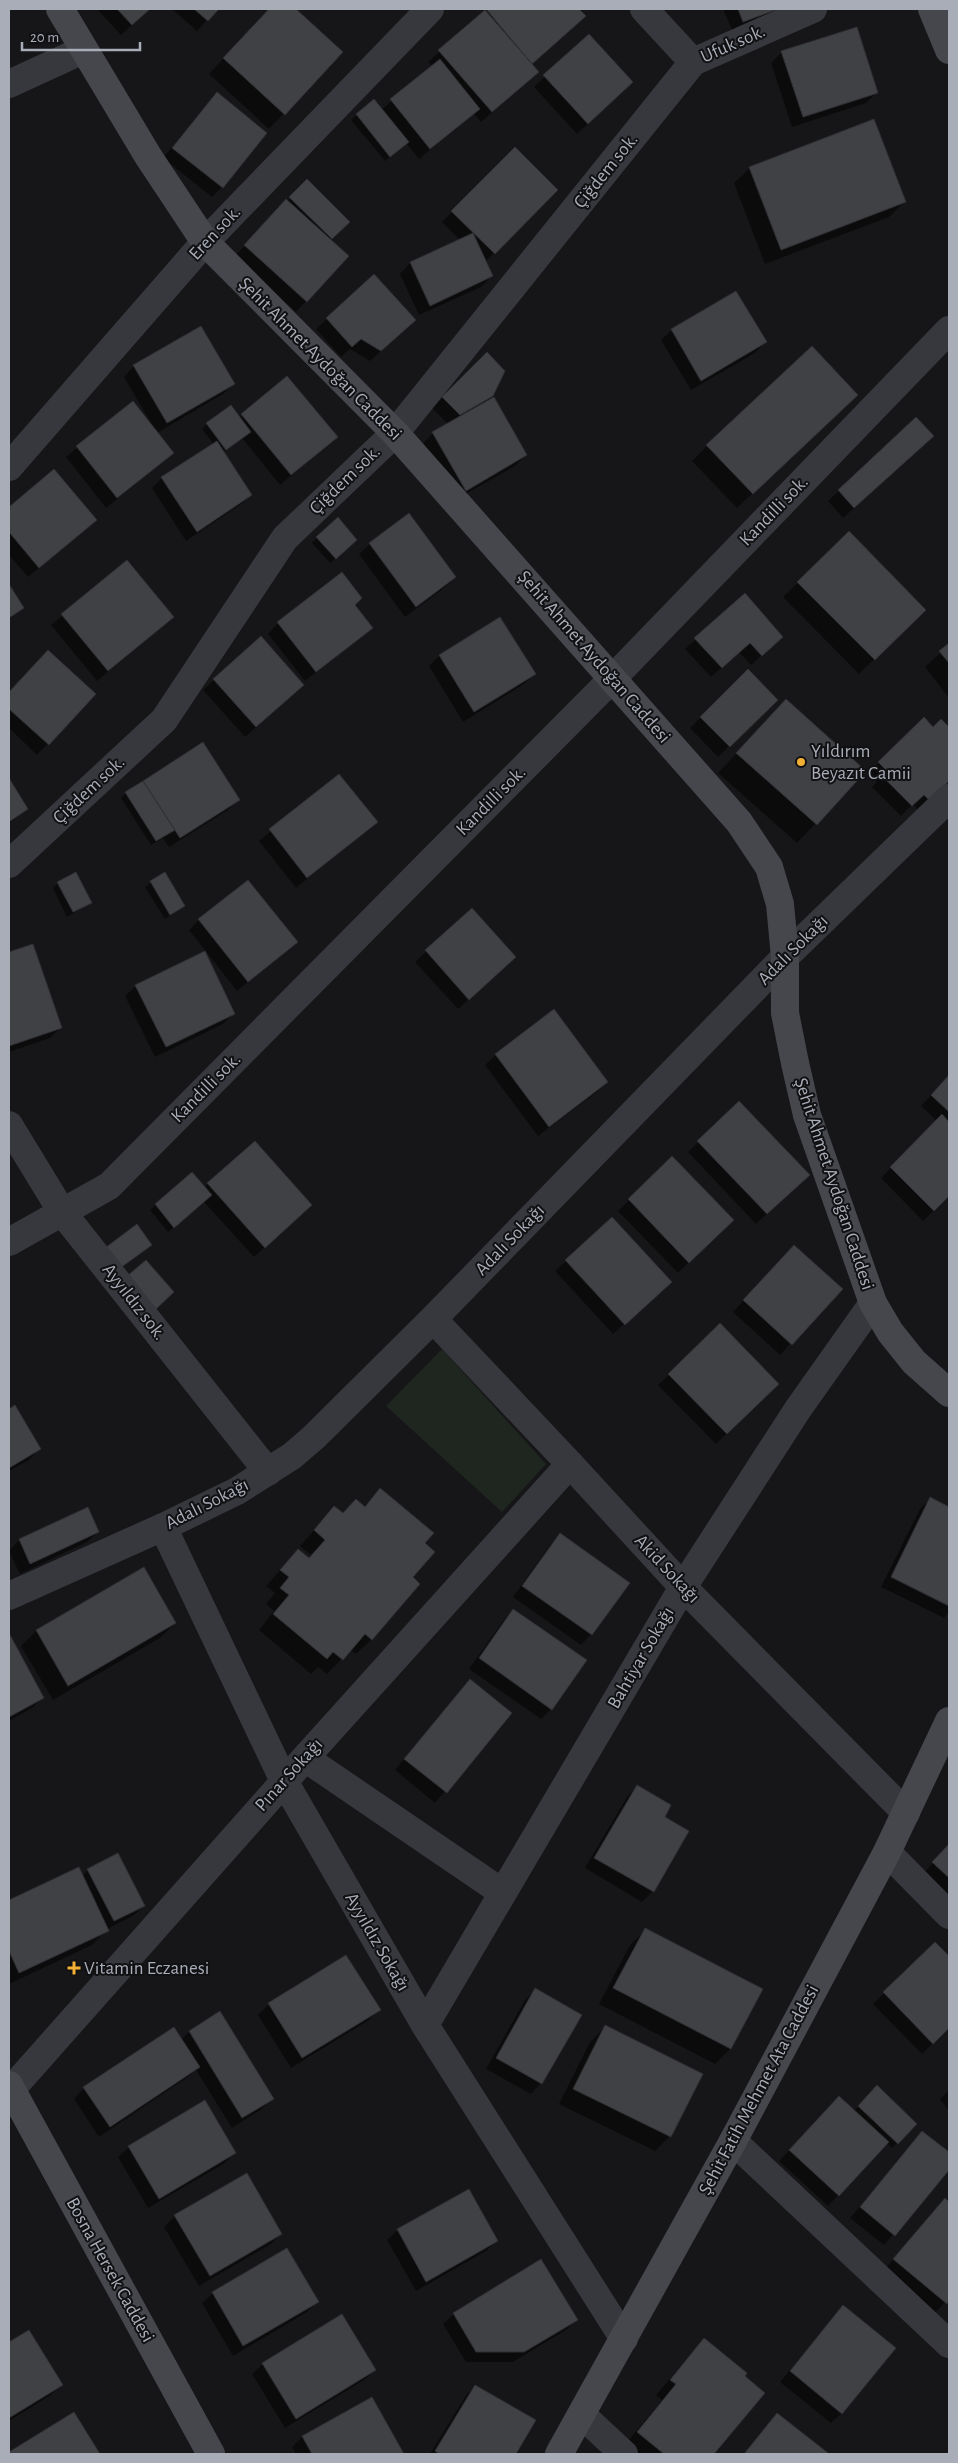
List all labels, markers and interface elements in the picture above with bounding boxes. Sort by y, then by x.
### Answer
scale bar [22,20,140,52]
street label: Ufuk sok. [698,21,768,67]
text: 20 m [30,30,59,45]
street label: Çiğdem sok. [570,130,642,212]
street label: Eren sok. [185,202,245,264]
street label: Şehit Ahmet Aydoğan Caddesi [235,274,405,444]
street label: Çiğdem sok. [306,442,384,518]
street label: Kandilli sok. [736,472,812,550]
street label: Şehit Ahmet Aydoğan Caddesi [514,567,674,747]
place label: Yıldırım Beyazıt Camii [811,742,911,783]
street label: Çiğdem sok. [50,752,128,828]
marker: Yıldırım Beyazıt Camii [795,756,807,768]
street label: Kandilli sok. [453,763,529,839]
street label: Adalı Sokağı [754,911,832,989]
street label: Kandilli sok. [168,1050,244,1126]
street label: Şehit Ahmet Aydoğan Caddesi [791,1076,877,1292]
street label: Adalı Sokağı [472,1201,548,1279]
street label: Ayyıldız sok. [99,1260,169,1344]
street label: Adalı Sokağı [162,1475,252,1533]
street label: Akid Sokağı [631,1531,703,1607]
street label: Bahtiyar Sokağı [604,1604,678,1712]
street label: Pınar Sokağı [251,1735,327,1815]
street label: Ayyıldız Sokağı [341,1889,413,1995]
place label: Vitamin Eczanesi [84,1959,209,1978]
marker: Vitamin Eczanesi [68,1962,80,1974]
street label: Şehit Fatih Mehmet Ata Caddesi [696,1982,822,2198]
street label: Bosna Hersek Caddesi [62,2195,158,2345]

